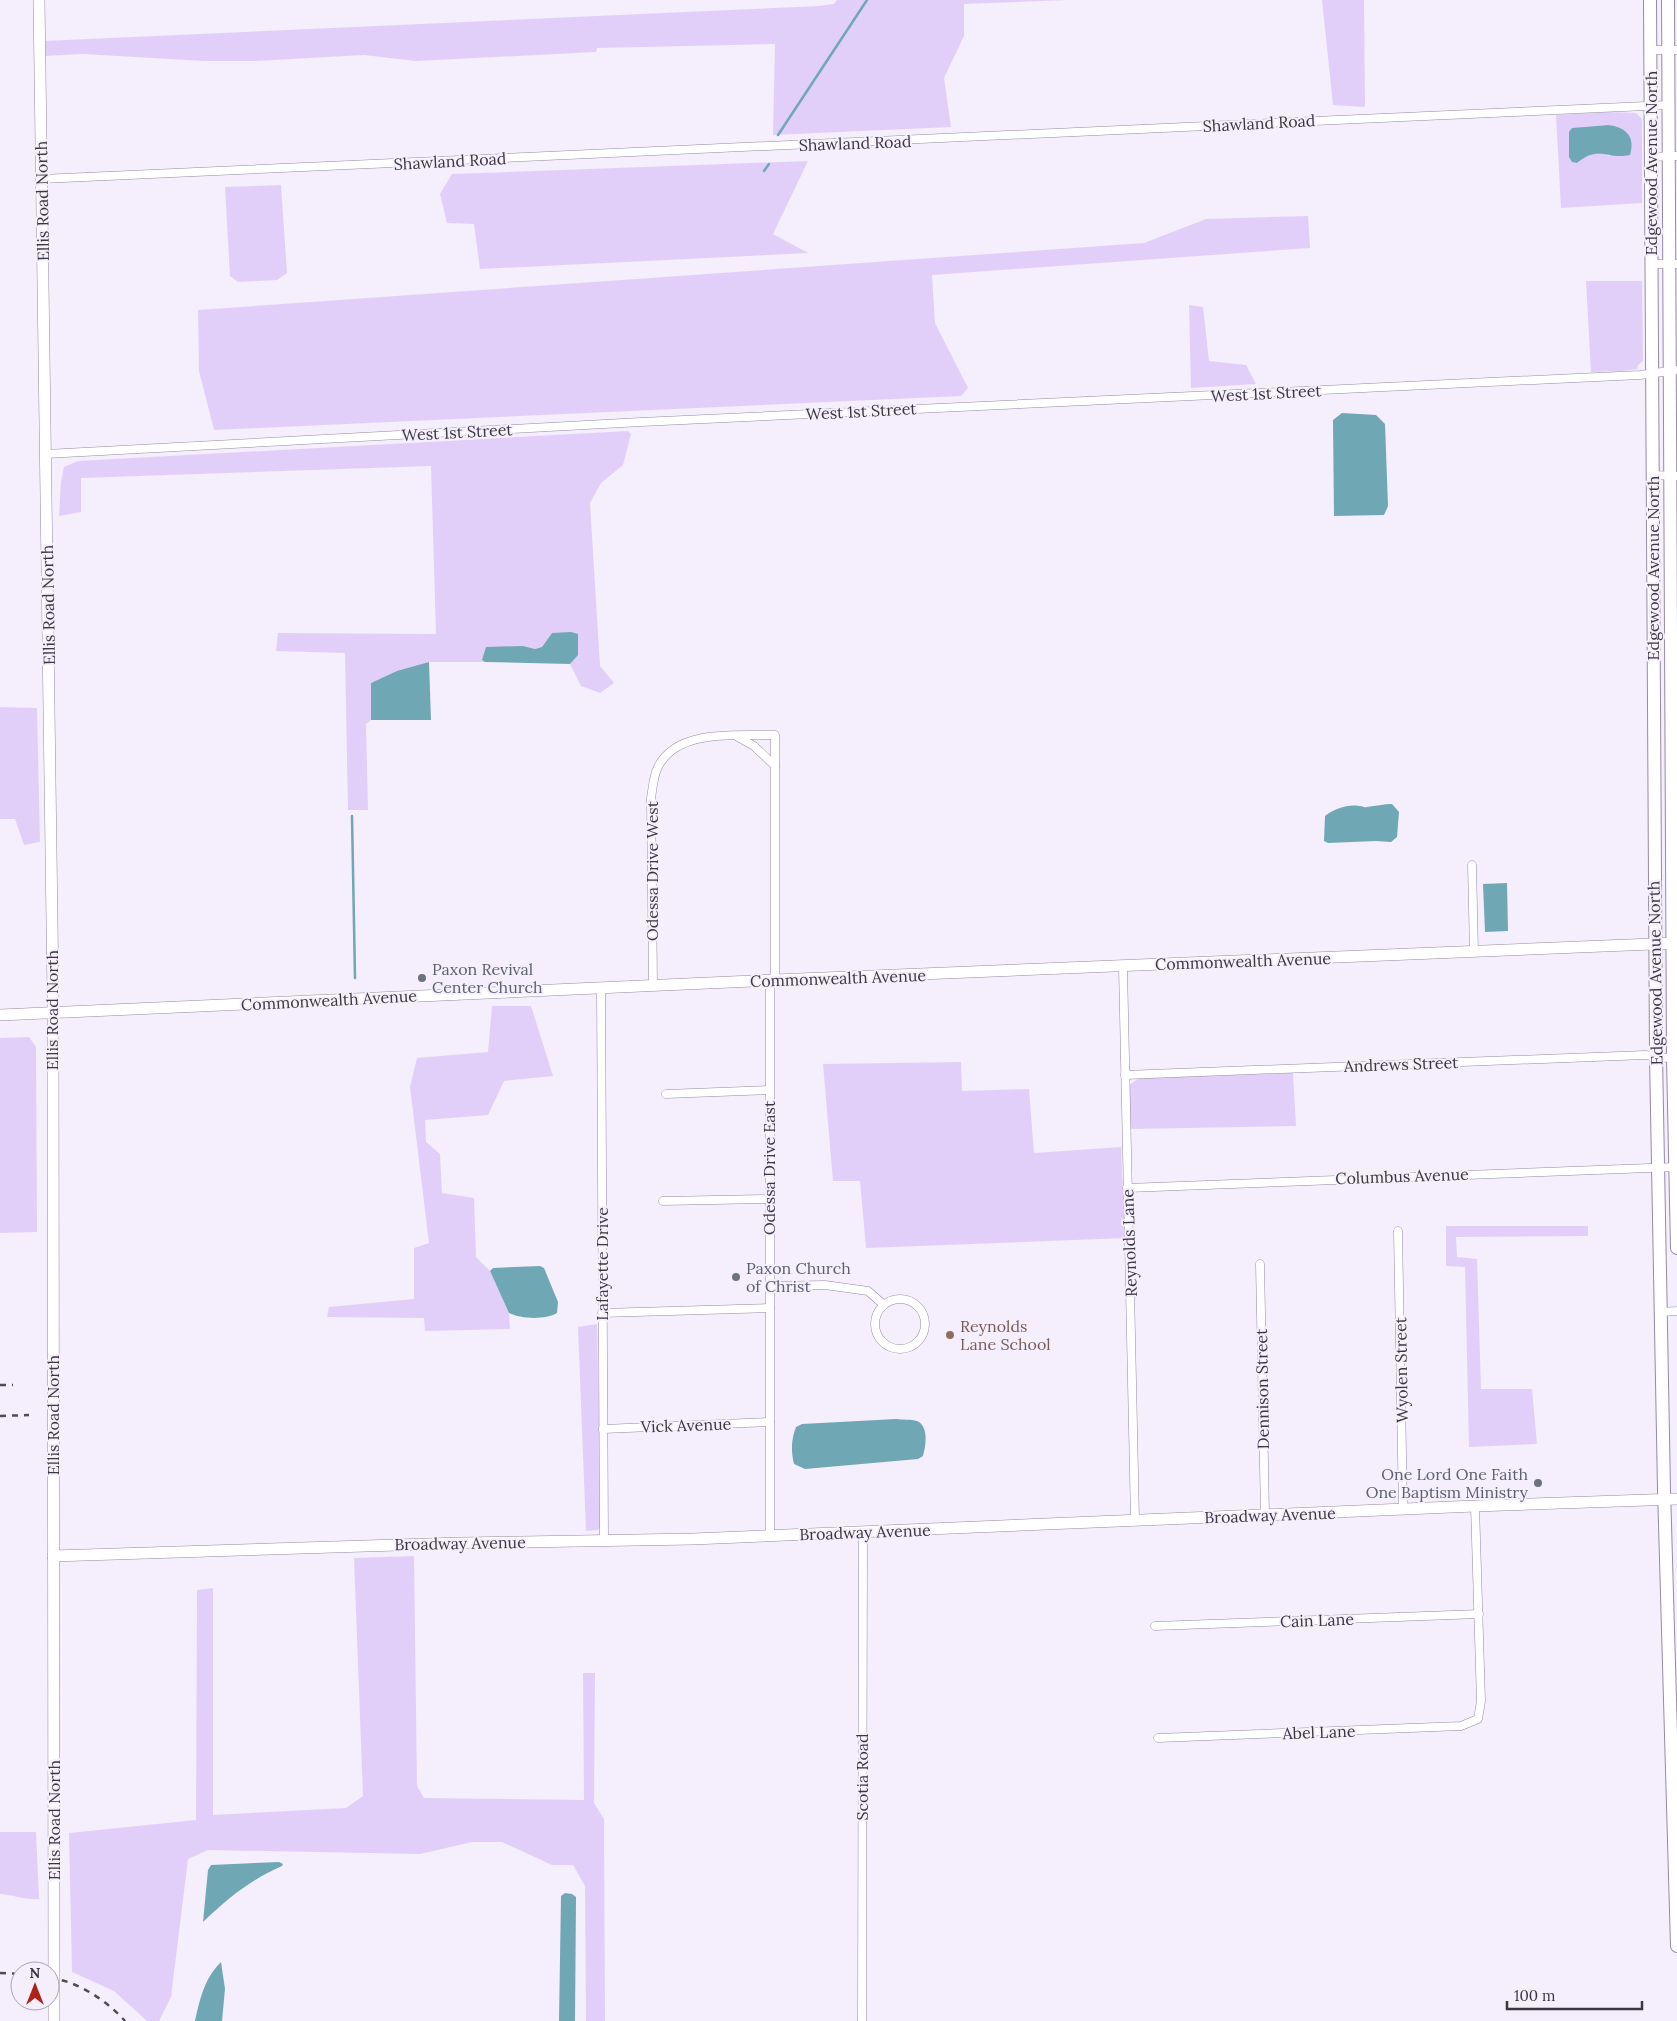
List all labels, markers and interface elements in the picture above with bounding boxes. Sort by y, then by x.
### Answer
street label: Edgewood Avenue North [1641,70,1661,255]
street label: Shawland Road [1202,110,1316,136]
street label: Shawland Road [798,131,912,155]
street label: Ellis Road North [31,140,53,261]
street label: Shawland Road [393,148,507,174]
street label: West 1st Street [1210,380,1323,406]
street label: West 1st Street [805,398,918,424]
street label: West 1st Street [401,419,514,445]
street label: Edgewood Avenue North [1643,475,1663,660]
street label: Ellis Road North [37,544,59,665]
street label: Odessa Drive West [642,800,662,941]
street label: Edgewood Avenue North [1643,880,1667,1066]
street label: Commonwealth Avenue [1155,948,1332,974]
street label: Ellis Road North [42,949,62,1070]
place label: Paxon Revival Center Church [432,959,543,997]
street label: Commonwealth Avenue [750,965,927,991]
marker: Paxon Revival Center Church [416,972,428,984]
street label: Commonwealth Avenue [241,985,418,1015]
street label: Andrews Street [1342,1052,1459,1076]
street label: Odessa Drive East [759,1100,779,1235]
street label: Columbus Avenue [1335,1164,1469,1188]
street label: Reynolds Lane [1117,1188,1141,1297]
street label: Lafayette Drive [592,1207,612,1321]
place label: Paxon Church of Christ [746,1258,851,1296]
marker: Paxon Church of Christ [730,1271,742,1283]
place label: Reynolds Lane School [960,1316,1051,1354]
street label: Wyolen Street [1390,1316,1412,1423]
street label: Dennison Street [1251,1328,1273,1449]
marker: Reynolds Lane School [944,1329,956,1341]
street label: Ellis Road North [43,1354,63,1475]
street label: Vick Avenue [640,1413,732,1437]
place label: One Lord One Faith One Baptism Ministry [1366,1464,1529,1502]
marker: One Lord One Faith One Baptism Ministry [1532,1477,1544,1489]
street label: Broadway Avenue [1204,1503,1336,1527]
street label: Broadway Avenue [799,1520,931,1544]
street label: Broadway Avenue [394,1532,526,1554]
street label: Cain Lane [1280,1609,1355,1631]
street label: Abel Lane [1281,1721,1356,1743]
street label: Scotia Road [852,1733,872,1821]
street label: Ellis Road North [44,1759,64,1880]
north arrow [10,1961,60,2011]
text: N [30,1964,41,1982]
scale bar [1507,1978,1642,2010]
text: 100 m [1514,1986,1555,2005]

